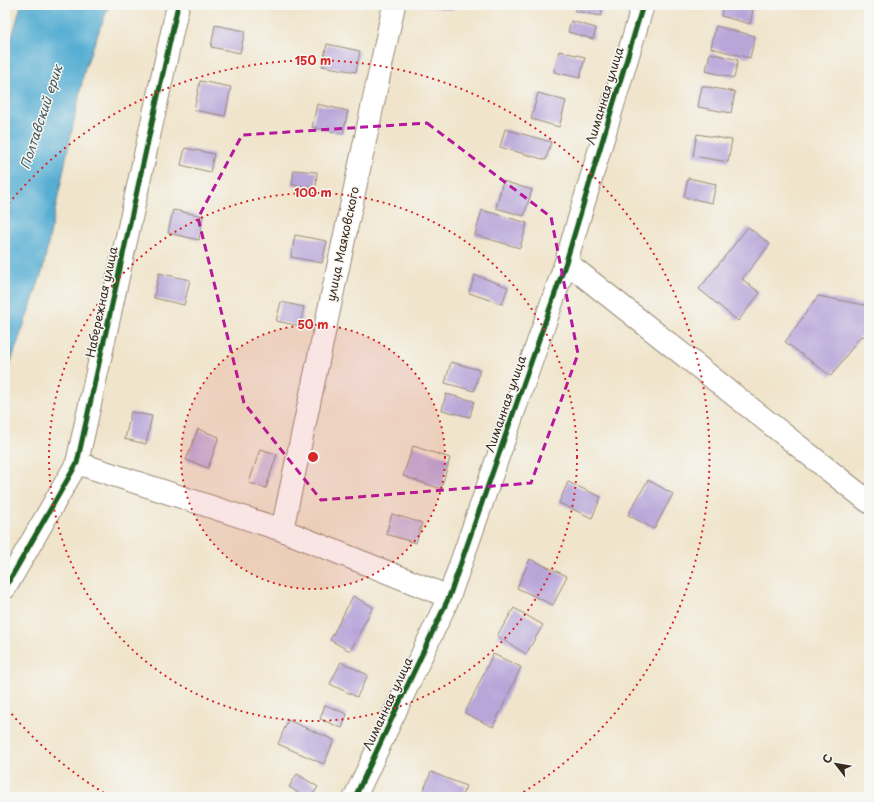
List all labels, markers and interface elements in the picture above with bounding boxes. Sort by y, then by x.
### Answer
street label: Лиманная улица [581,44,628,147]
text: 150 m [295,51,331,69]
water label: Полтавский ерик [15,61,67,171]
text: 100 m [294,183,332,201]
street label: улица Маяковского [321,185,363,303]
street label: Набережная улица [80,244,122,359]
text: 50 m [297,315,329,333]
street label: Лиманная улица [480,352,530,454]
centre of rings [306,450,320,464]
street label: Лиманная улица [358,654,417,753]
north arrow [816,744,856,784]
text: С [818,751,836,767]

